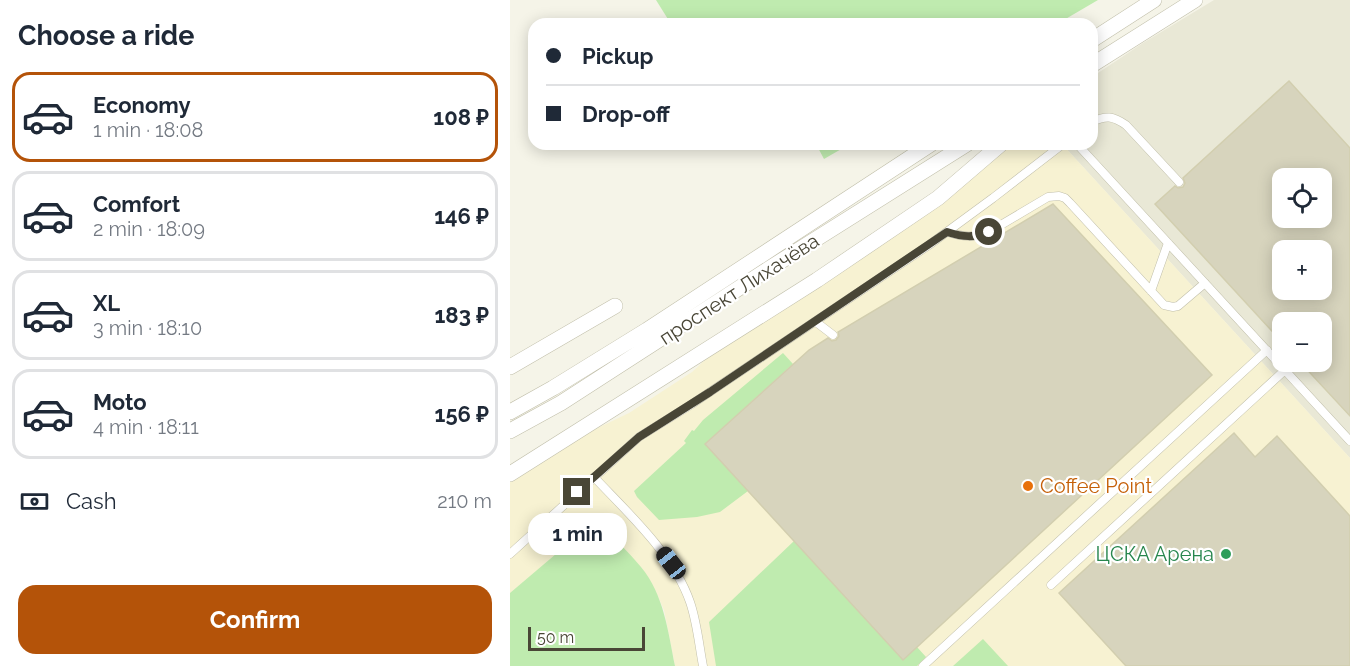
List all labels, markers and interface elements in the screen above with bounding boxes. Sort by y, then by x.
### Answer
text: Choose a ride [18,20,194,51]
text: Pickup [582,43,654,69]
icon: car [21,90,75,144]
text: Economy [93,92,191,118]
text: Drop-off [582,101,670,127]
text: 108 ₽ [433,104,489,130]
text: 1 min · 18:08 [93,118,203,142]
map controls [1272,168,1332,372]
button: locate [1272,168,1332,228]
icon: car [21,189,75,243]
text: Comfort [93,191,180,217]
text: 146 ₽ [434,203,489,229]
text: 2 min · 18:09 [93,217,205,241]
route start [975,218,1002,245]
street label: проспект Лихачёва [655,228,823,350]
button: + [1272,240,1332,300]
icon: car [21,288,75,342]
text: XL [93,290,120,316]
text: 183 ₽ [435,302,489,328]
button: − [1272,312,1332,372]
text: 3 min · 18:10 [93,316,202,340]
icon: car [21,387,75,441]
text: Moto [93,389,147,415]
text: 156 ₽ [435,401,489,427]
text: 4 min · 18:11 [93,415,199,439]
place label: Coffee Point [1040,474,1152,498]
route end [563,478,590,505]
marker: Coffee Point [1021,479,1035,493]
icon: cash [18,485,51,518]
text: Cash [66,488,117,514]
text: 210 m [437,489,492,513]
callout: 1 min [527,513,626,555]
text: 1 min [552,522,603,546]
place label: ЦСКА Арена [1095,542,1214,566]
car [653,543,689,583]
marker: ЦСКА Арена [1219,547,1233,561]
button: Confirm [18,585,492,654]
scale bar [528,624,645,652]
text: 50 m [537,628,574,647]

